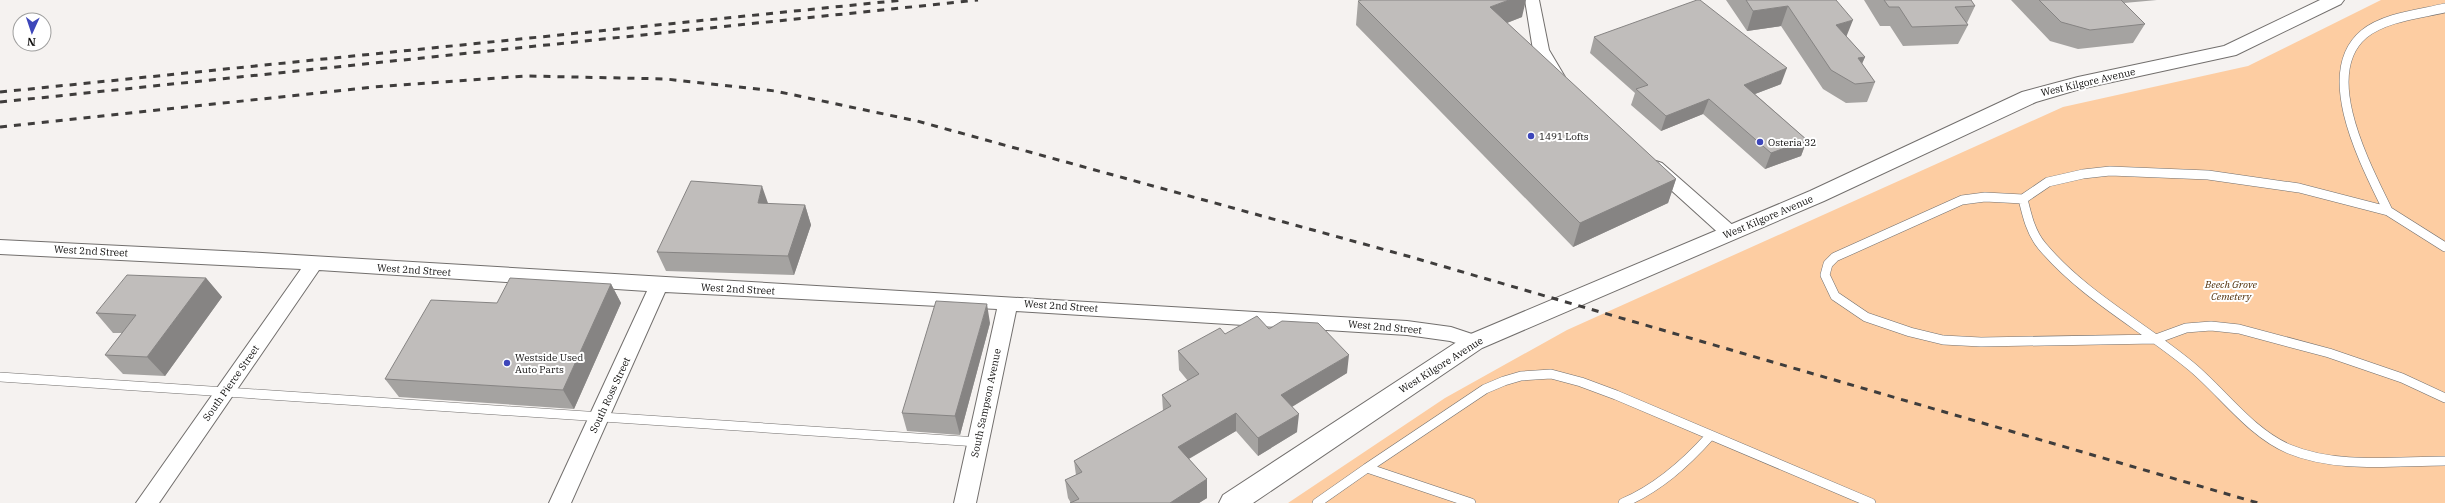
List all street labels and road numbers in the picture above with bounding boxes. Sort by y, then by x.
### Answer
street label: West Kilgore Avenue [2039,65,2137,99]
street label: West Kilgore Avenue [1721,192,1815,242]
street label: West 2nd Street [54,243,129,259]
street label: West 2nd Street [377,261,452,279]
street label: West 2nd Street [701,281,776,297]
street label: West 2nd Street [1024,297,1099,315]
street label: West 2nd Street [1348,317,1423,337]
street label: West Kilgore Avenue [1397,334,1485,396]
street label: South Pierce Street [200,342,262,424]
street label: South Sampson Avenue [968,347,1004,459]
street label: South Ross Street [587,355,633,435]

